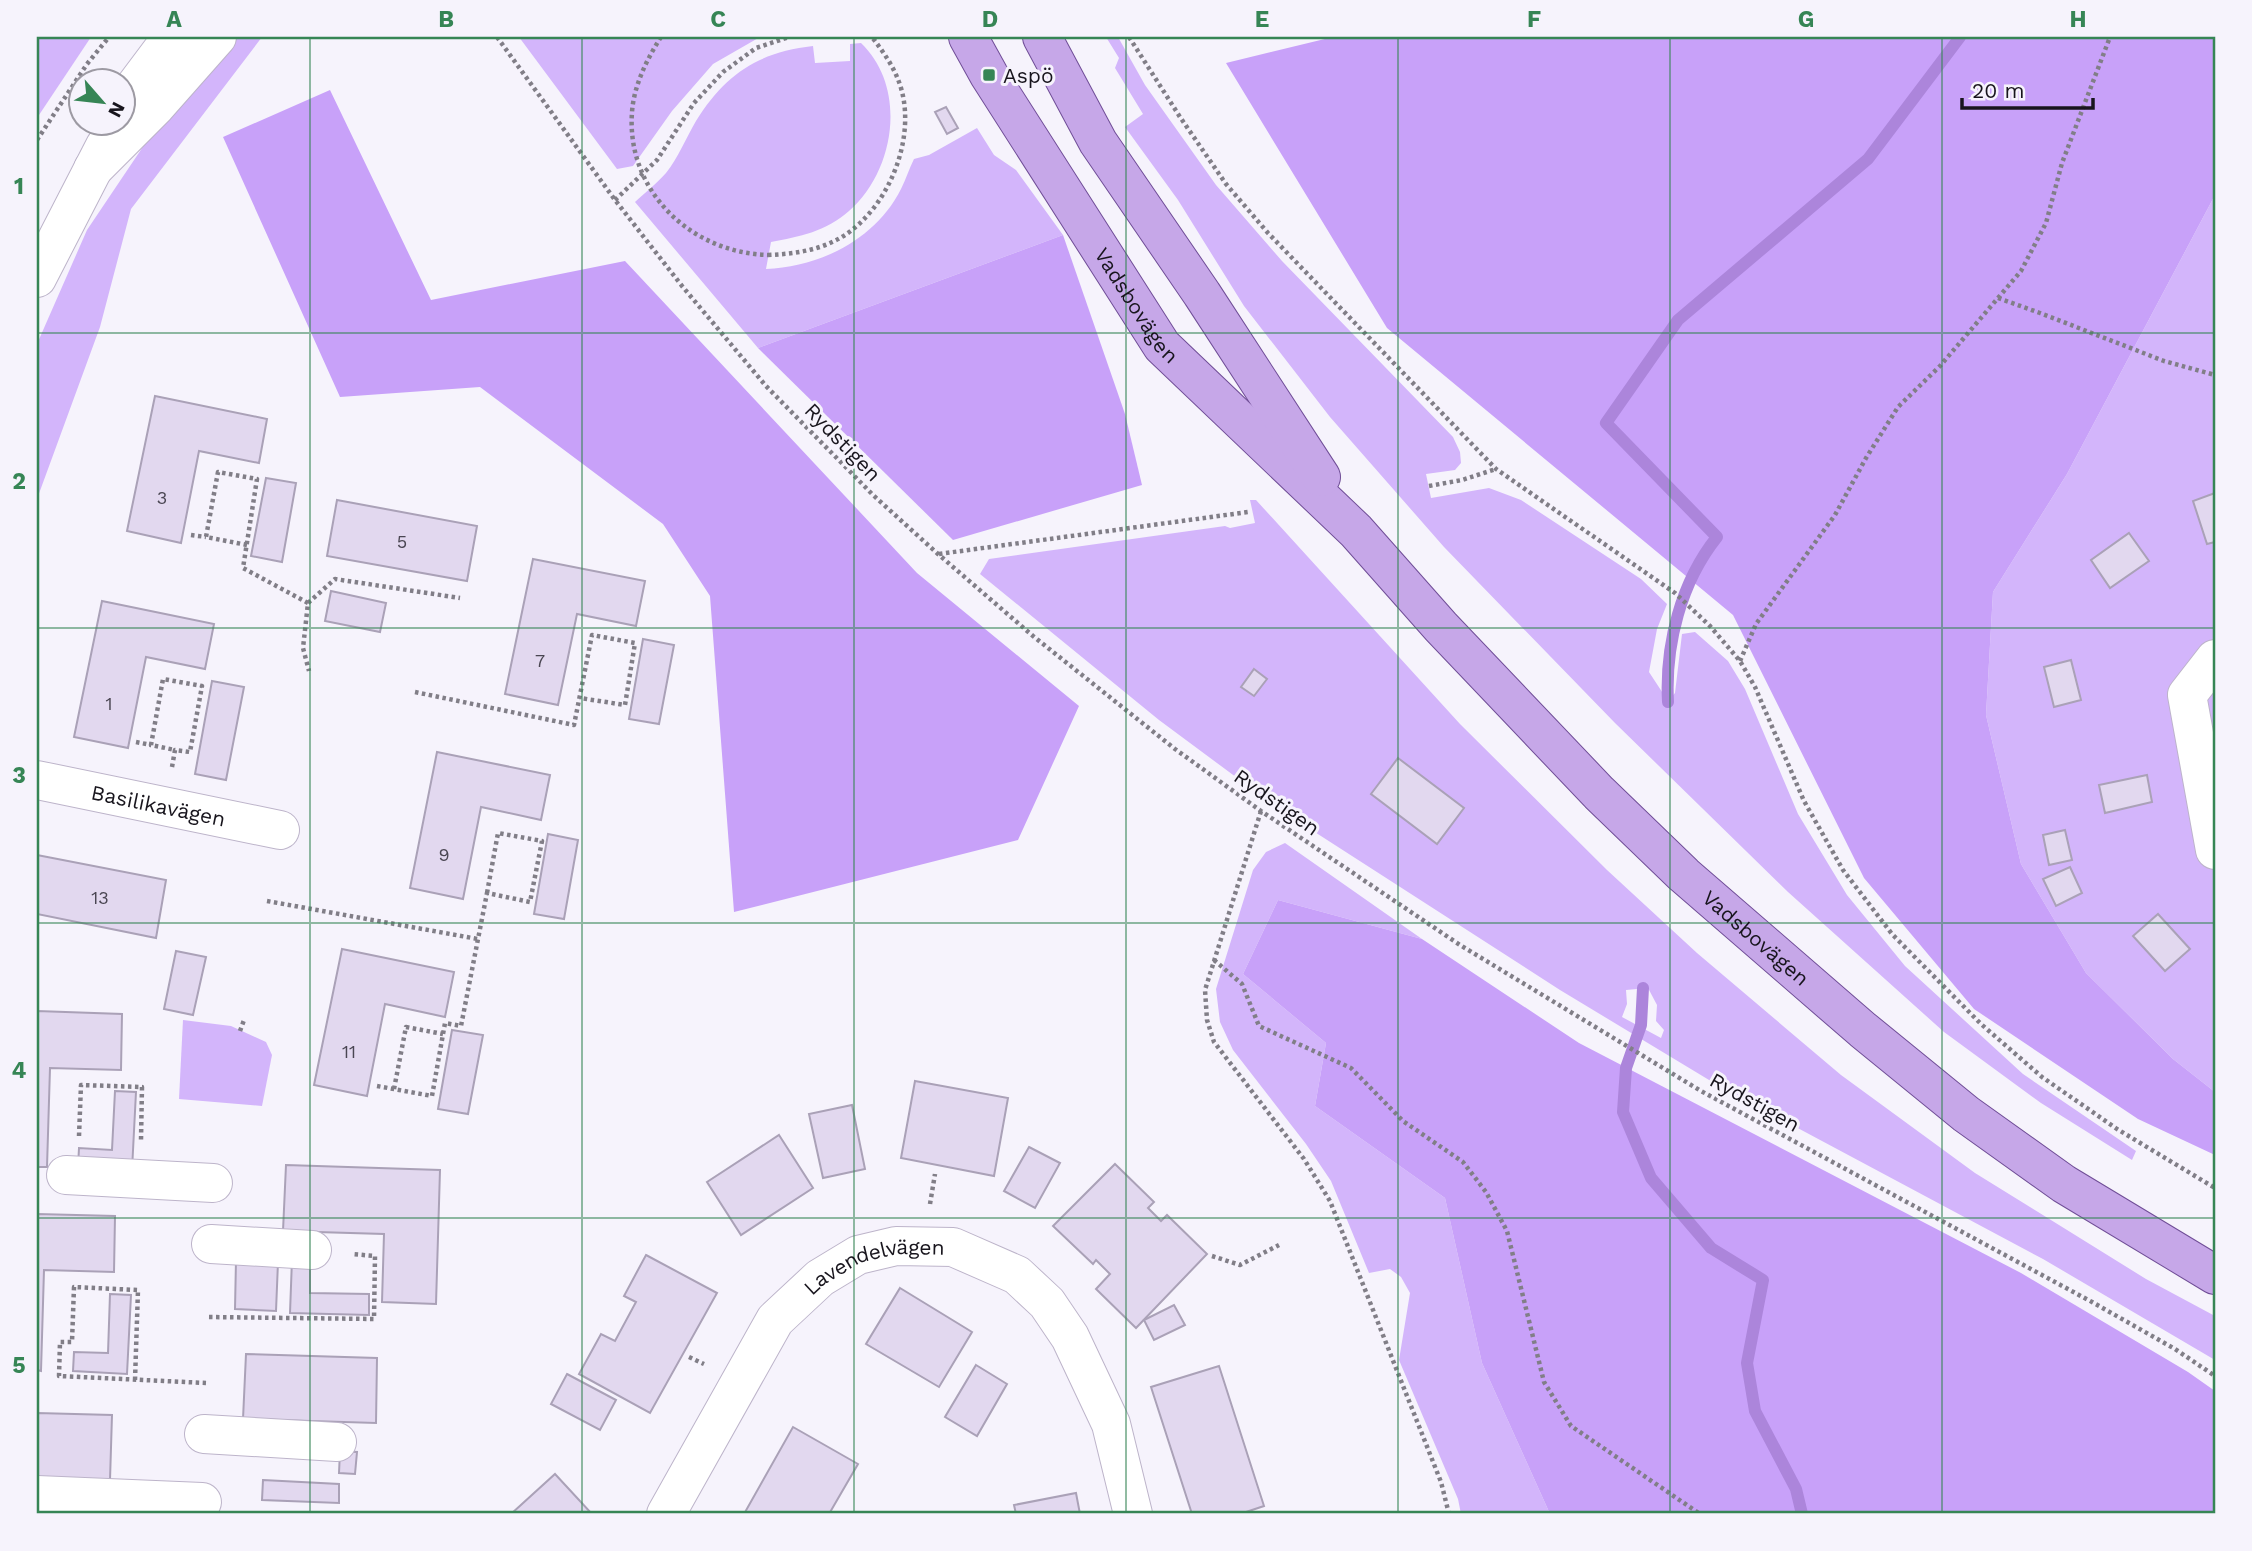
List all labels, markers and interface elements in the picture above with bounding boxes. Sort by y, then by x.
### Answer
text: A [166,6,182,33]
text: B [438,6,454,33]
text: C [710,6,726,33]
text: D [982,6,998,33]
text: E [1255,6,1269,33]
text: F [1527,6,1541,33]
text: G [1798,6,1814,33]
text: H [2069,6,2087,33]
place label: Aspö [1003,63,1054,88]
north arrow [66,66,136,136]
scale bar [1962,66,2093,110]
marker: Aspö [981,67,997,83]
text: 20 m [1972,78,2024,103]
text: N [103,98,130,121]
text: 1 [14,173,24,200]
street label: Vadsbovägen [1090,243,1184,368]
street label: Rydstigen [800,398,886,486]
text: 2 [12,468,26,495]
house number: 3 [157,487,167,508]
house number: 5 [397,531,407,552]
house number: 7 [535,650,545,671]
house number: 1 [105,693,113,714]
text: 3 [12,762,26,789]
street label: Rydstigen [1229,763,1325,841]
street label: Basilikavägen [89,779,228,831]
house number: 9 [438,844,450,865]
street label: Vadsbovägen [1698,884,1815,991]
house number: 13 [91,887,109,908]
house number: 11 [342,1041,356,1062]
text: 4 [12,1057,27,1084]
street label: Rydstigen [1706,1067,1804,1137]
street label: Lavendelvägen [798,1234,945,1300]
text: 5 [12,1352,26,1379]

